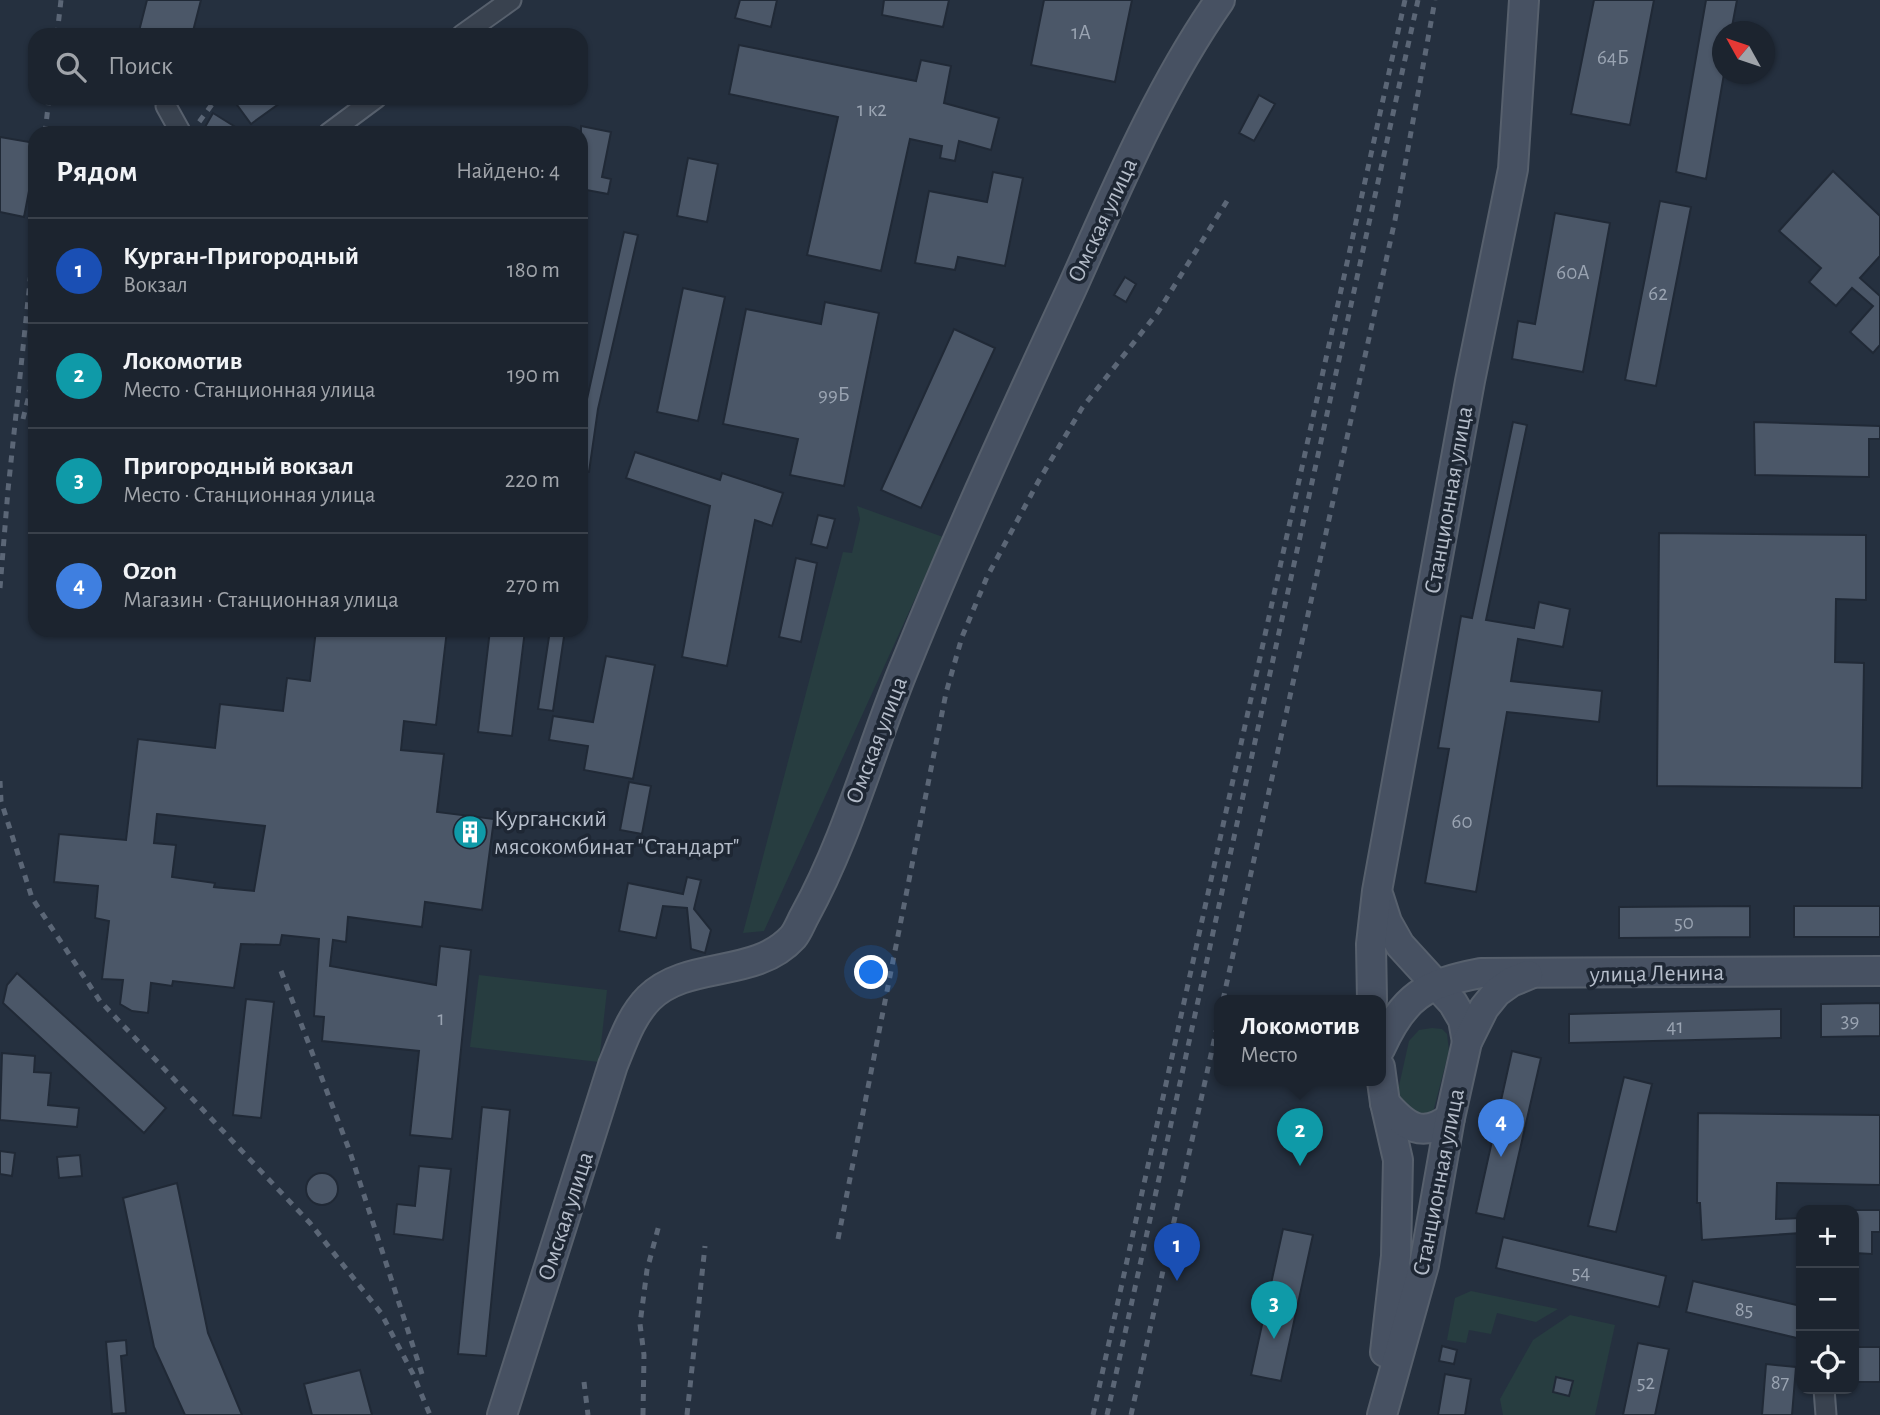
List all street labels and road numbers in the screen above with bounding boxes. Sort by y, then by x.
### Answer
street label: Омская улица [1064,155,1142,286]
street label: Станционная улица [1421,404,1477,596]
street label: Омская улица [842,673,912,807]
street label: улица Ленина [1588,961,1725,987]
street label: Станционная улица [1409,1087,1469,1278]
street label: Омская улица [534,1149,598,1284]

